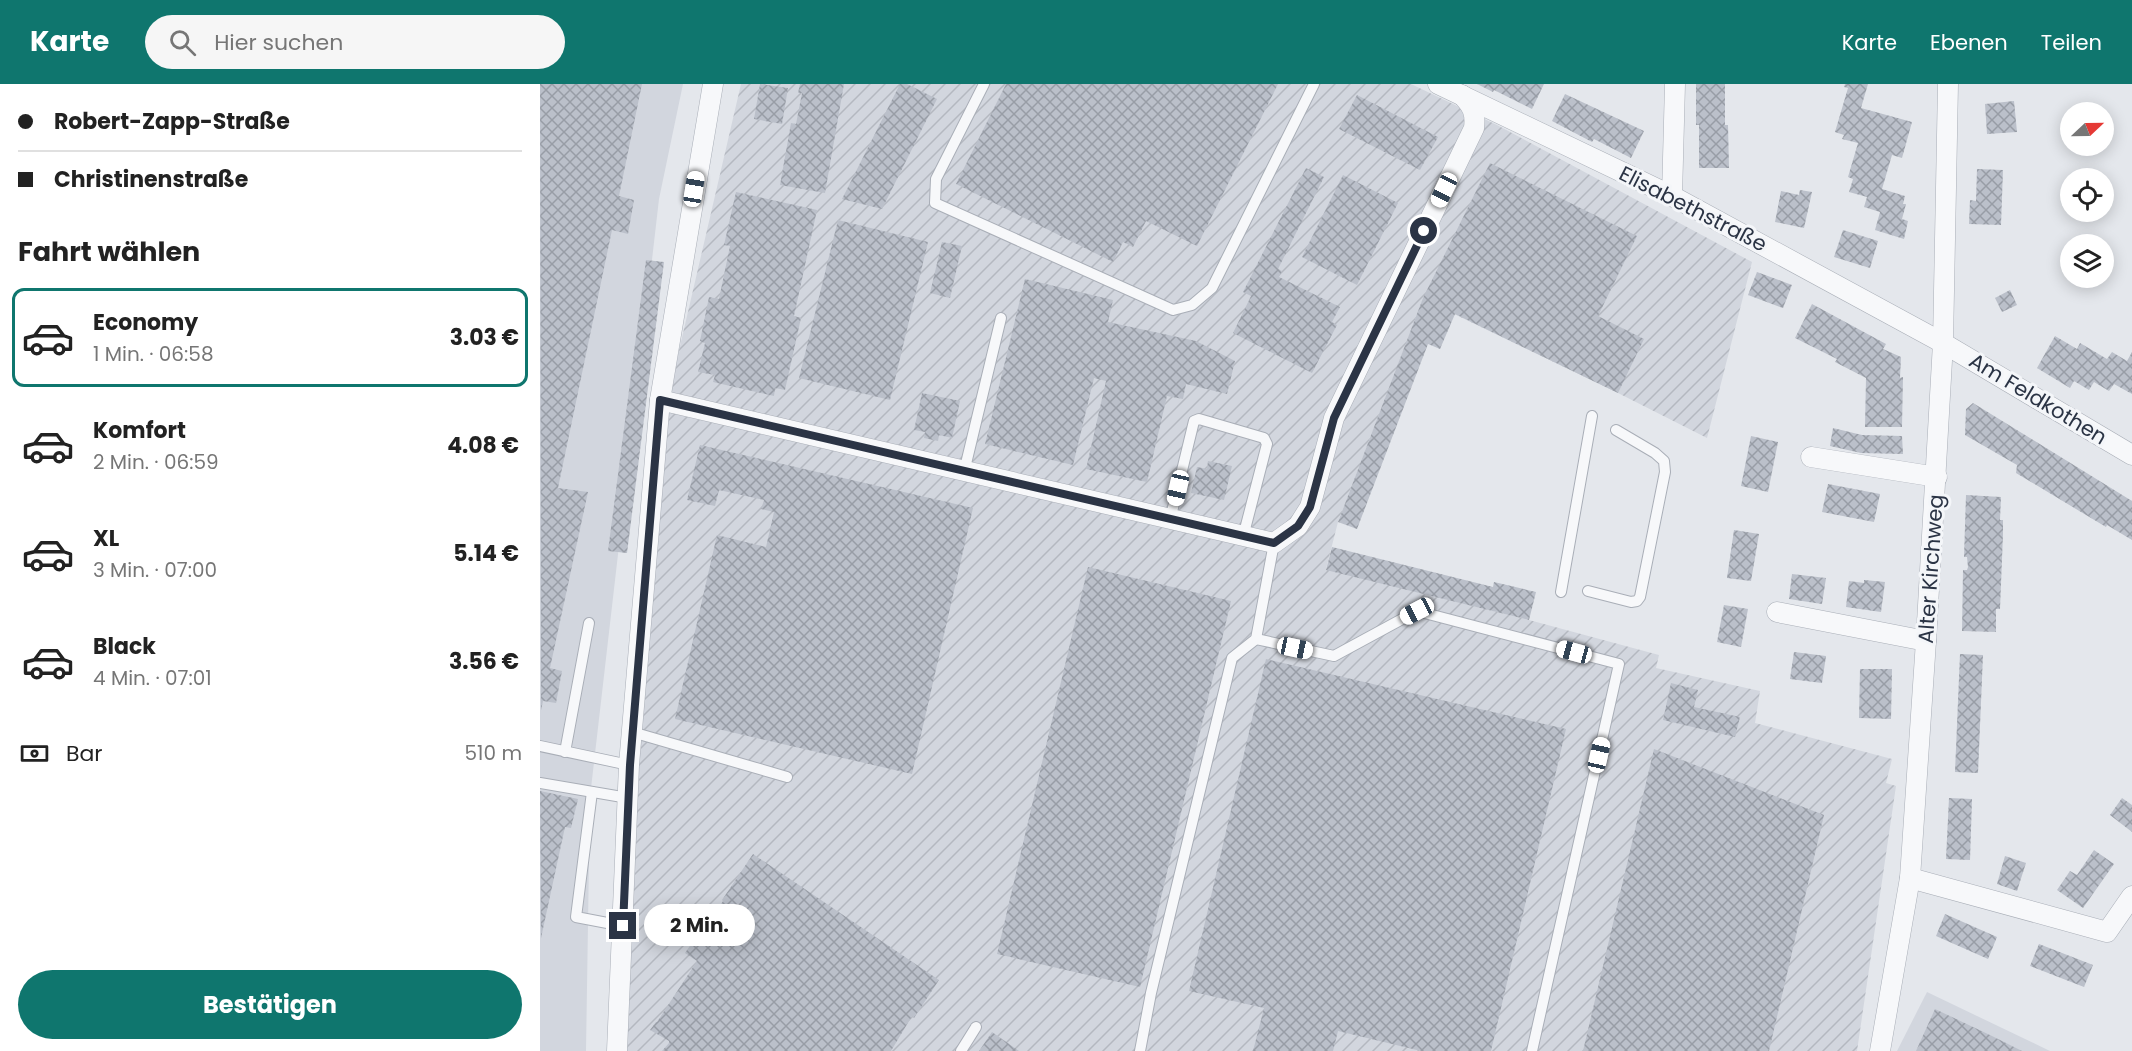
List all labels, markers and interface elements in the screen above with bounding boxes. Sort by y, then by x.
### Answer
search box [145,15,565,69]
text: Karte [30,22,109,61]
icon: search [166,26,199,59]
text: Hier suchen [214,27,343,58]
text: Karte [1842,28,1897,57]
text: Ebenen [1930,28,2008,57]
text: Teilen [2041,28,2102,57]
north arrow [2060,102,2114,156]
map controls [2060,102,2114,288]
text: Robert-Zapp-Straße [54,106,290,137]
street label: Elisabethstraße [1614,159,1772,258]
text: Christinenstraße [54,164,248,195]
button: locate [2060,168,2114,222]
car [682,170,706,208]
car [1428,170,1460,210]
route start [1410,217,1437,244]
text: Fahrt wählen [18,233,200,270]
button: layers [2060,234,2114,288]
text: Economy [93,307,198,338]
icon: car [21,311,75,365]
text: 3.03 € [450,322,519,353]
text: 1 Min. · 06:58 [93,340,214,368]
street label: Am Feldkothen [1964,346,2113,451]
text: Komfort [93,415,186,446]
icon: car [21,419,75,473]
text: 4.08 € [447,430,519,461]
text: 2 Min. · 06:59 [93,448,219,476]
car [1165,468,1191,508]
street label: Alter Kirchweg [1911,493,1950,645]
text: XL [93,523,119,554]
icon: car [21,527,75,581]
text: 5.14 € [453,538,519,569]
text: 3 Min. · 07:00 [93,556,217,584]
car [1397,595,1437,627]
text: Black [93,631,156,662]
icon: car [21,635,75,689]
car [1276,635,1314,661]
car [1554,639,1594,665]
text: 3.56 € [449,646,519,677]
text: 4 Min. · 07:01 [93,664,212,692]
car [1586,735,1612,775]
icon: cash [18,737,51,770]
text: Bar [66,738,103,769]
text: 510 m [465,739,522,767]
callout: 2 Min. [644,905,755,947]
text: 2 Min. [670,911,729,939]
route end [609,912,636,939]
button: Bestätigen [18,970,522,1039]

